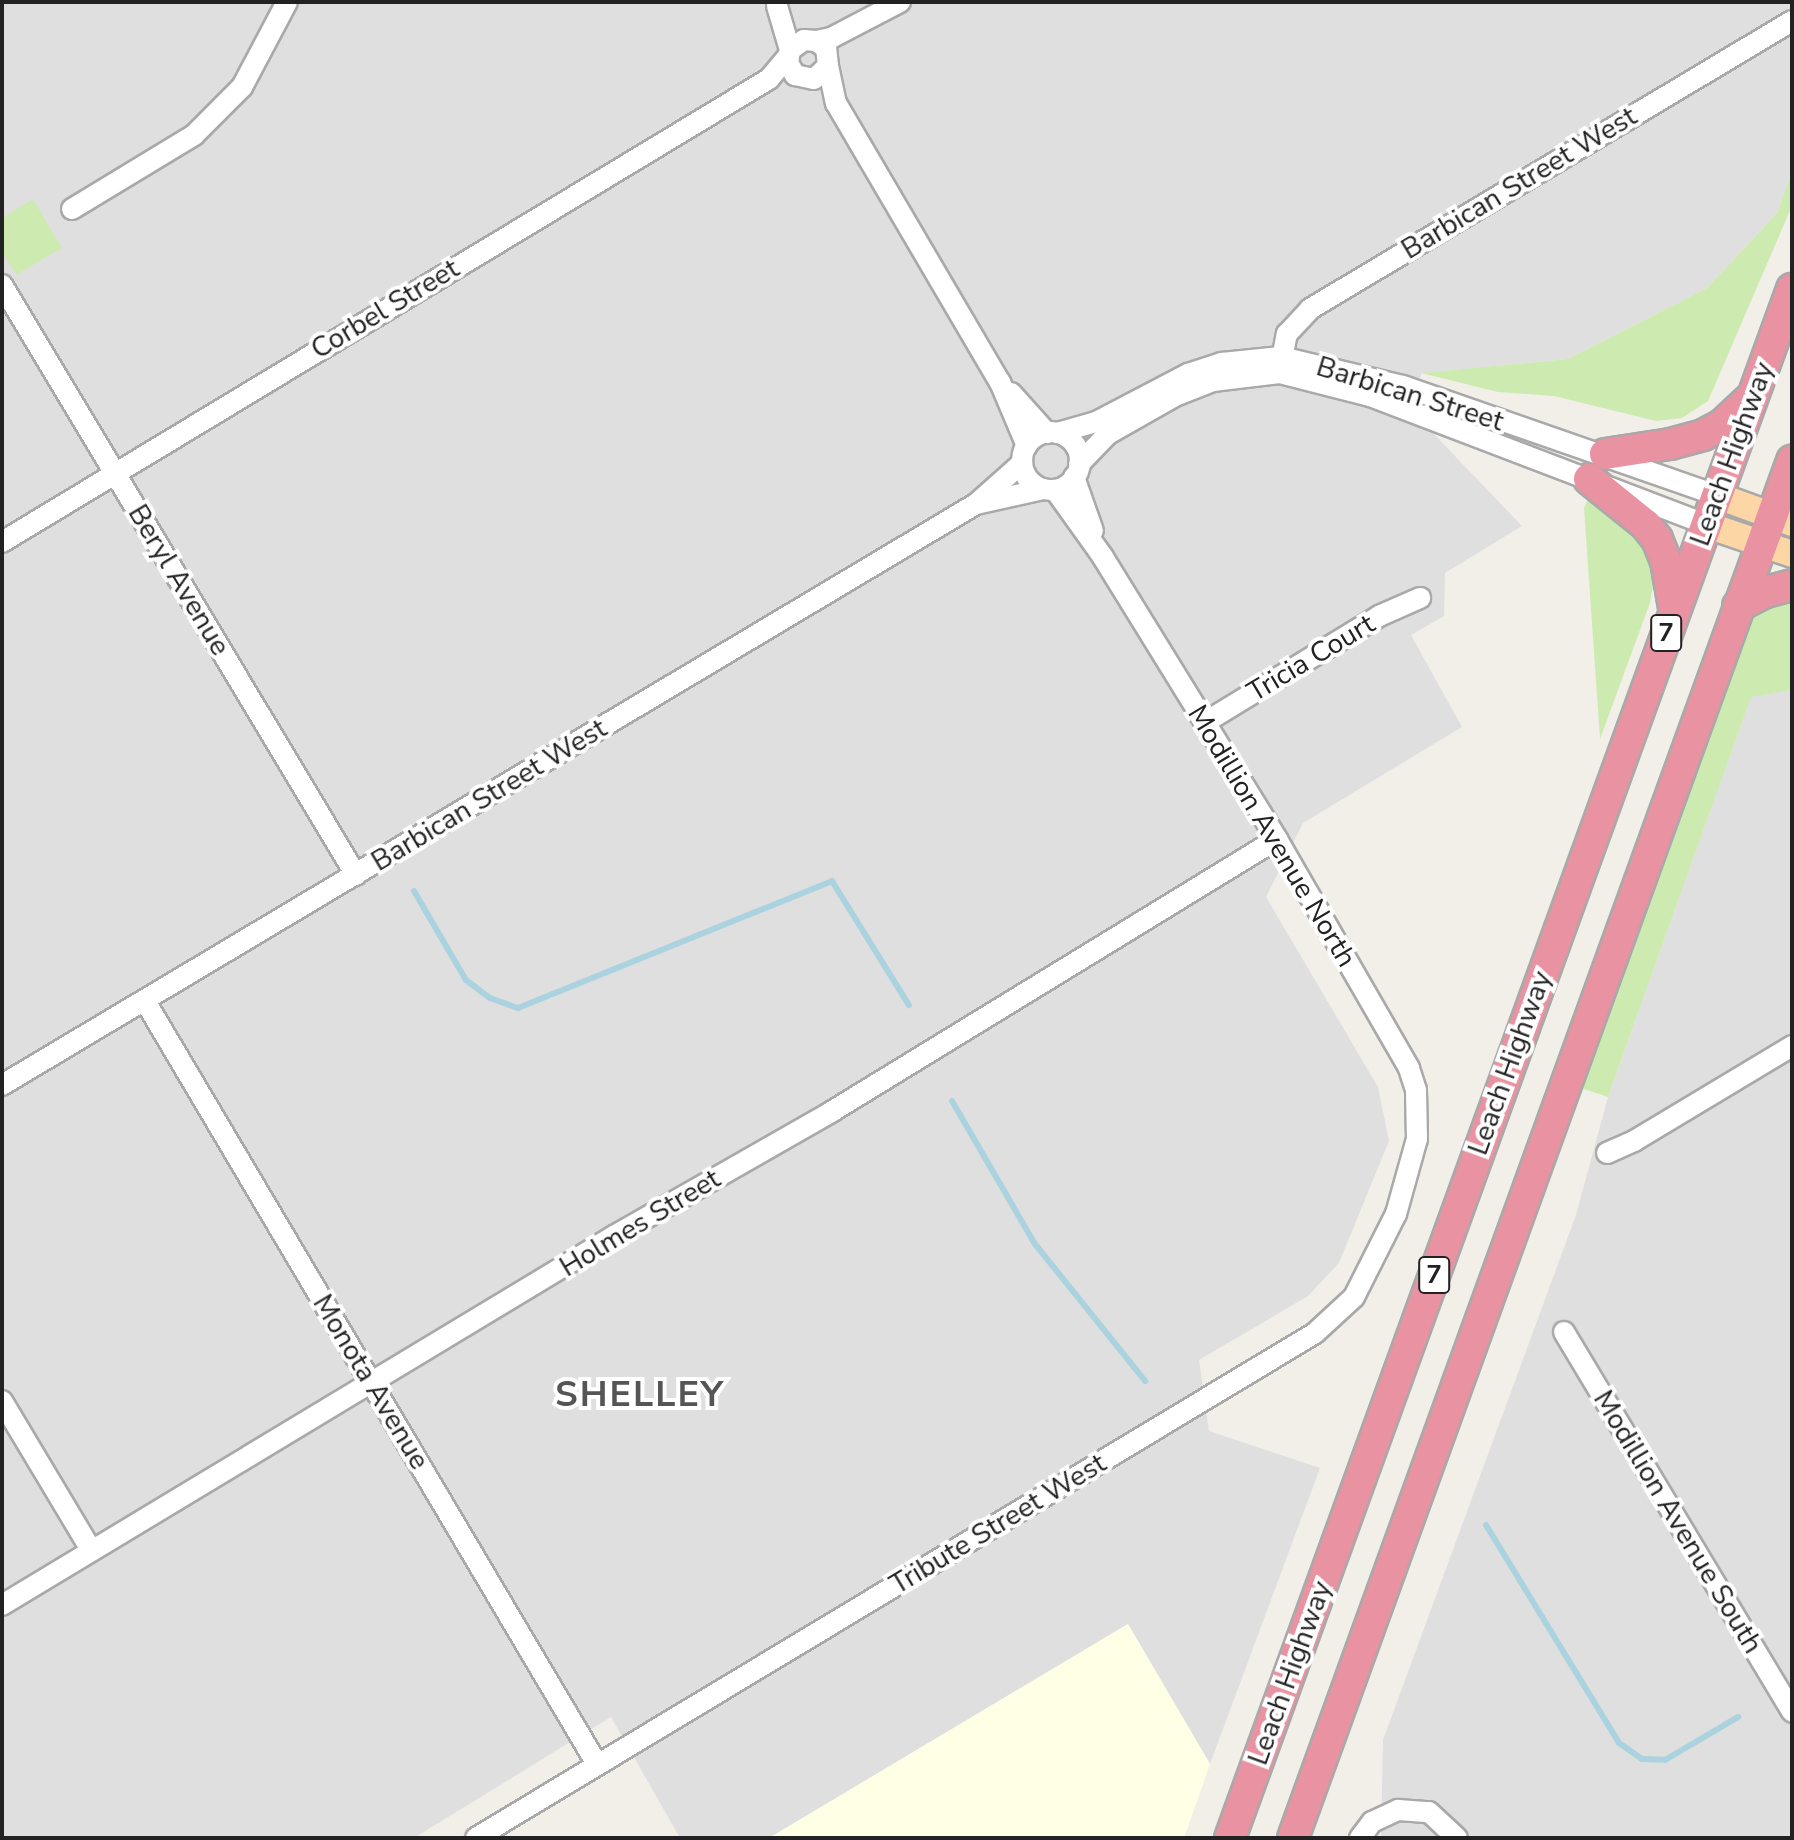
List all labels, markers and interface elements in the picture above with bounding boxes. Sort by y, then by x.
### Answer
street label: Barbican Street West [1395,100,1643,266]
street label: Corbel Street [305,252,465,366]
street label: Barbican Street [1312,350,1508,438]
street label: Leach Highway [1683,357,1781,551]
street label: Beryl Avenue [121,499,237,661]
street label: Tricia Court [1241,607,1381,709]
road number: 7 [1650,611,1682,655]
street label: Modillion Avenue North [1181,699,1363,973]
street label: Barbican Street West [365,712,613,878]
street label: Leach Highway [1461,966,1559,1160]
street label: Holmes Street [554,1162,726,1284]
road number: 7 [1418,1253,1450,1297]
street label: Monota Avenue [306,1289,436,1475]
district label: SHELLEY [555,1373,725,1417]
street label: Modillion Avenue South [1586,1384,1770,1660]
street label: Tribute Street West [884,1446,1112,1602]
street label: Leach Highway [1241,1576,1339,1770]

